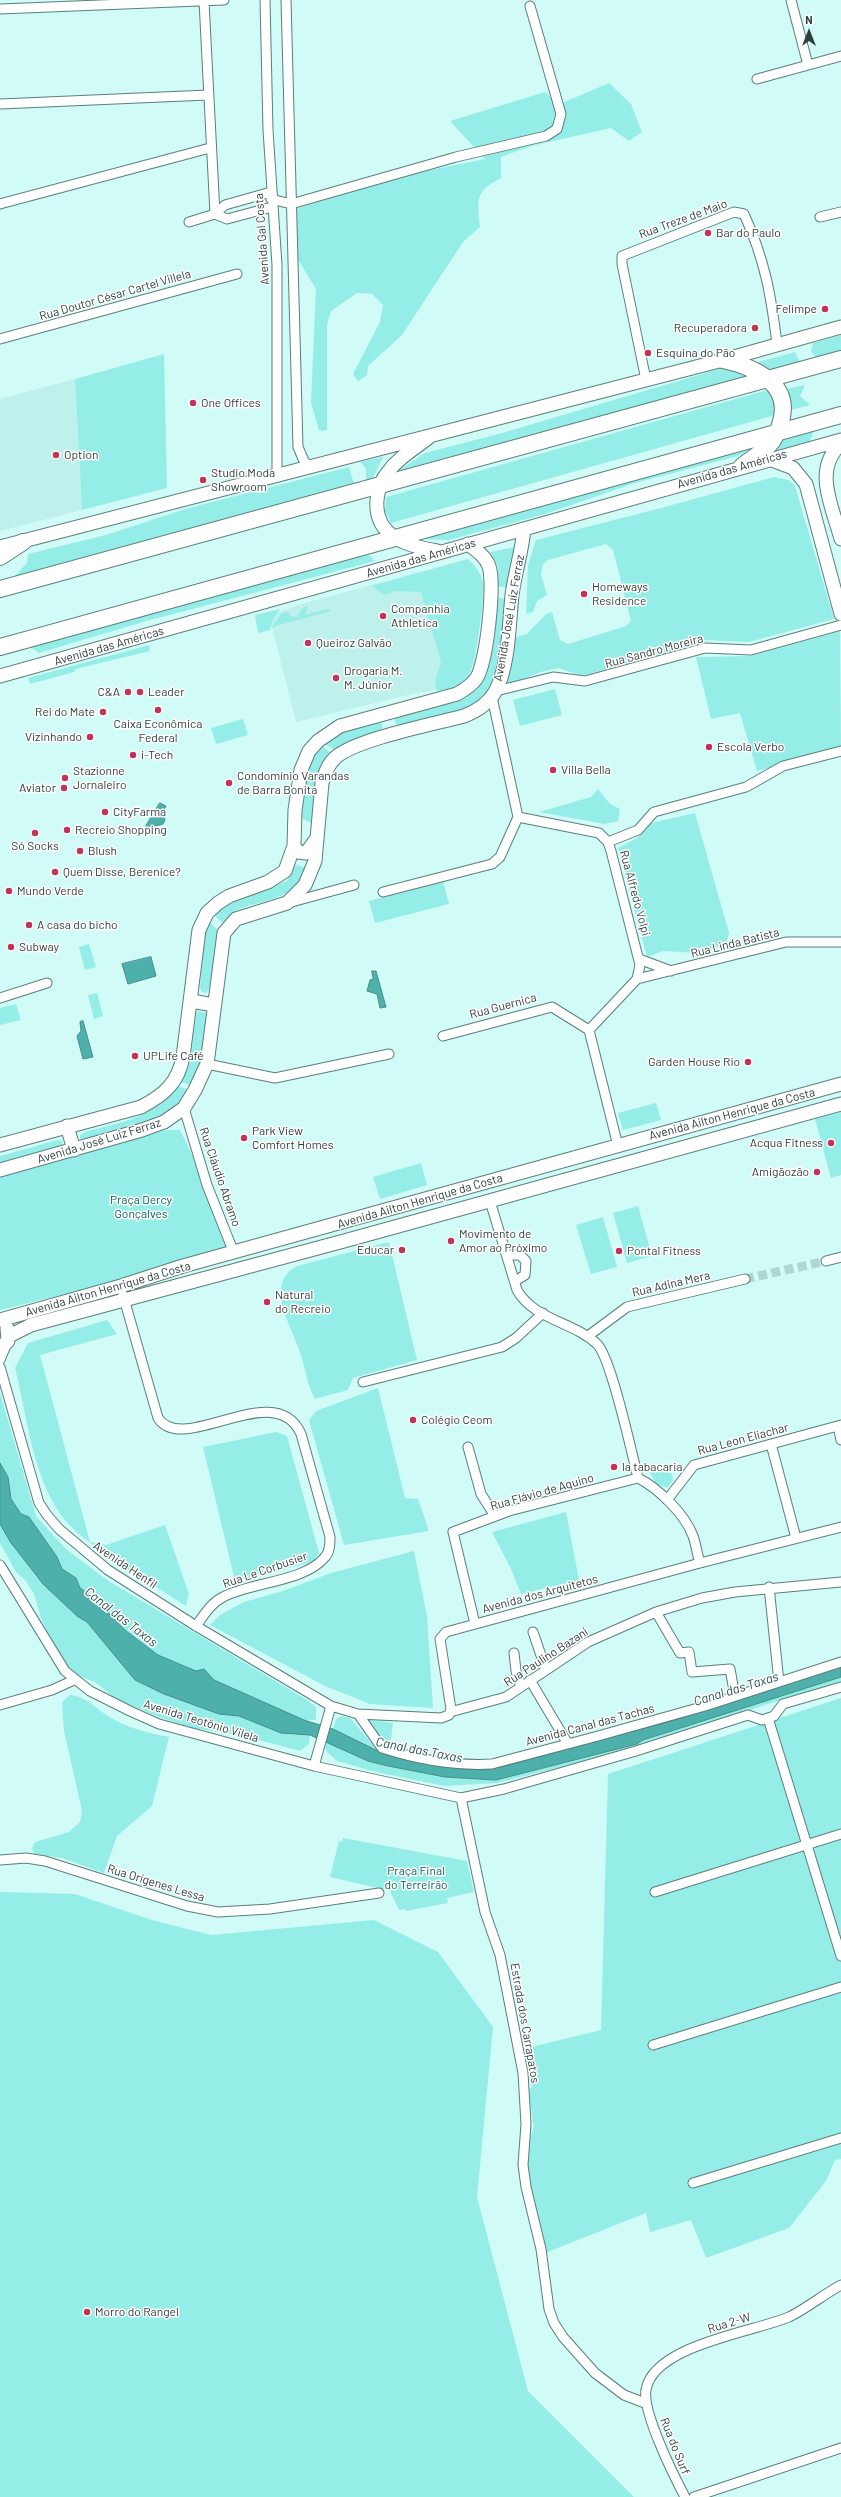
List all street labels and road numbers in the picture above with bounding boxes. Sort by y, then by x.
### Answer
street label: Avenida Gal Costa [252,193,272,285]
street label: Rua Treze de Maio [637,196,729,242]
street label: Rua Doutor César Cartel Villela [38,266,192,324]
street label: Avenida das Américas [676,446,788,492]
street label: Avenida das Américas [365,535,477,581]
street label: Avenida José Luiz Ferraz [491,554,527,682]
street label: Avenida das Américas [53,623,165,669]
street label: Rua Sandro Moreira [603,631,705,671]
street label: Rua Alfredo Volpi [617,848,653,938]
street label: Rua Linda Batista [689,925,781,961]
street label: Rua Guernica [468,990,538,1022]
street label: Avenida Ailton Henrique da Costa [647,1085,817,1143]
street label: Avenida José Luiz Ferraz [35,1115,163,1167]
street label: Rua Cláudio Abramo [196,1125,244,1229]
street label: Avenida Ailton Henrique da Costa [336,1170,504,1232]
street label: Avenida Ailton Henrique da Costa [24,1258,192,1320]
street label: Rua Adina Mera [631,1268,711,1300]
street label: Rua Leon Eliachar [696,1420,790,1458]
street label: Rua Flávio de Aquino [489,1470,595,1514]
street label: Avenida Henfil [90,1538,160,1592]
street label: Rua Le Corbusier [221,1549,309,1591]
street label: Avenida dos Arquitetos [480,1572,600,1616]
street label: Rua Paulino Bazani [501,1624,591,1690]
street label: Avenida Teotônio Vilela [142,1697,260,1745]
street label: Avenida Canal das Tachas [524,1701,656,1749]
street label: Rua Orígenes Lessa [106,1861,206,1905]
street label: Estrada dos Carrapatos [507,1962,543,2084]
street label: Rua 2-W [706,2310,752,2336]
street label: Rua do Surf [657,2415,693,2477]

